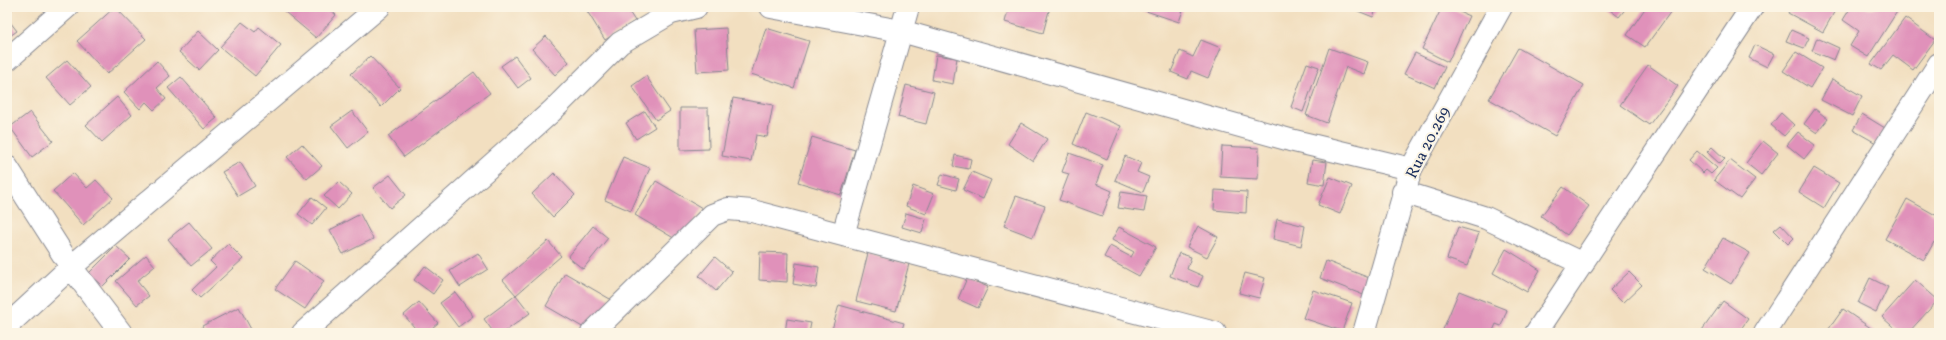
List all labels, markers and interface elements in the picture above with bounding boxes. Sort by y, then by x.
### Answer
street label: Rua 20.269 [1401,103,1456,183]

